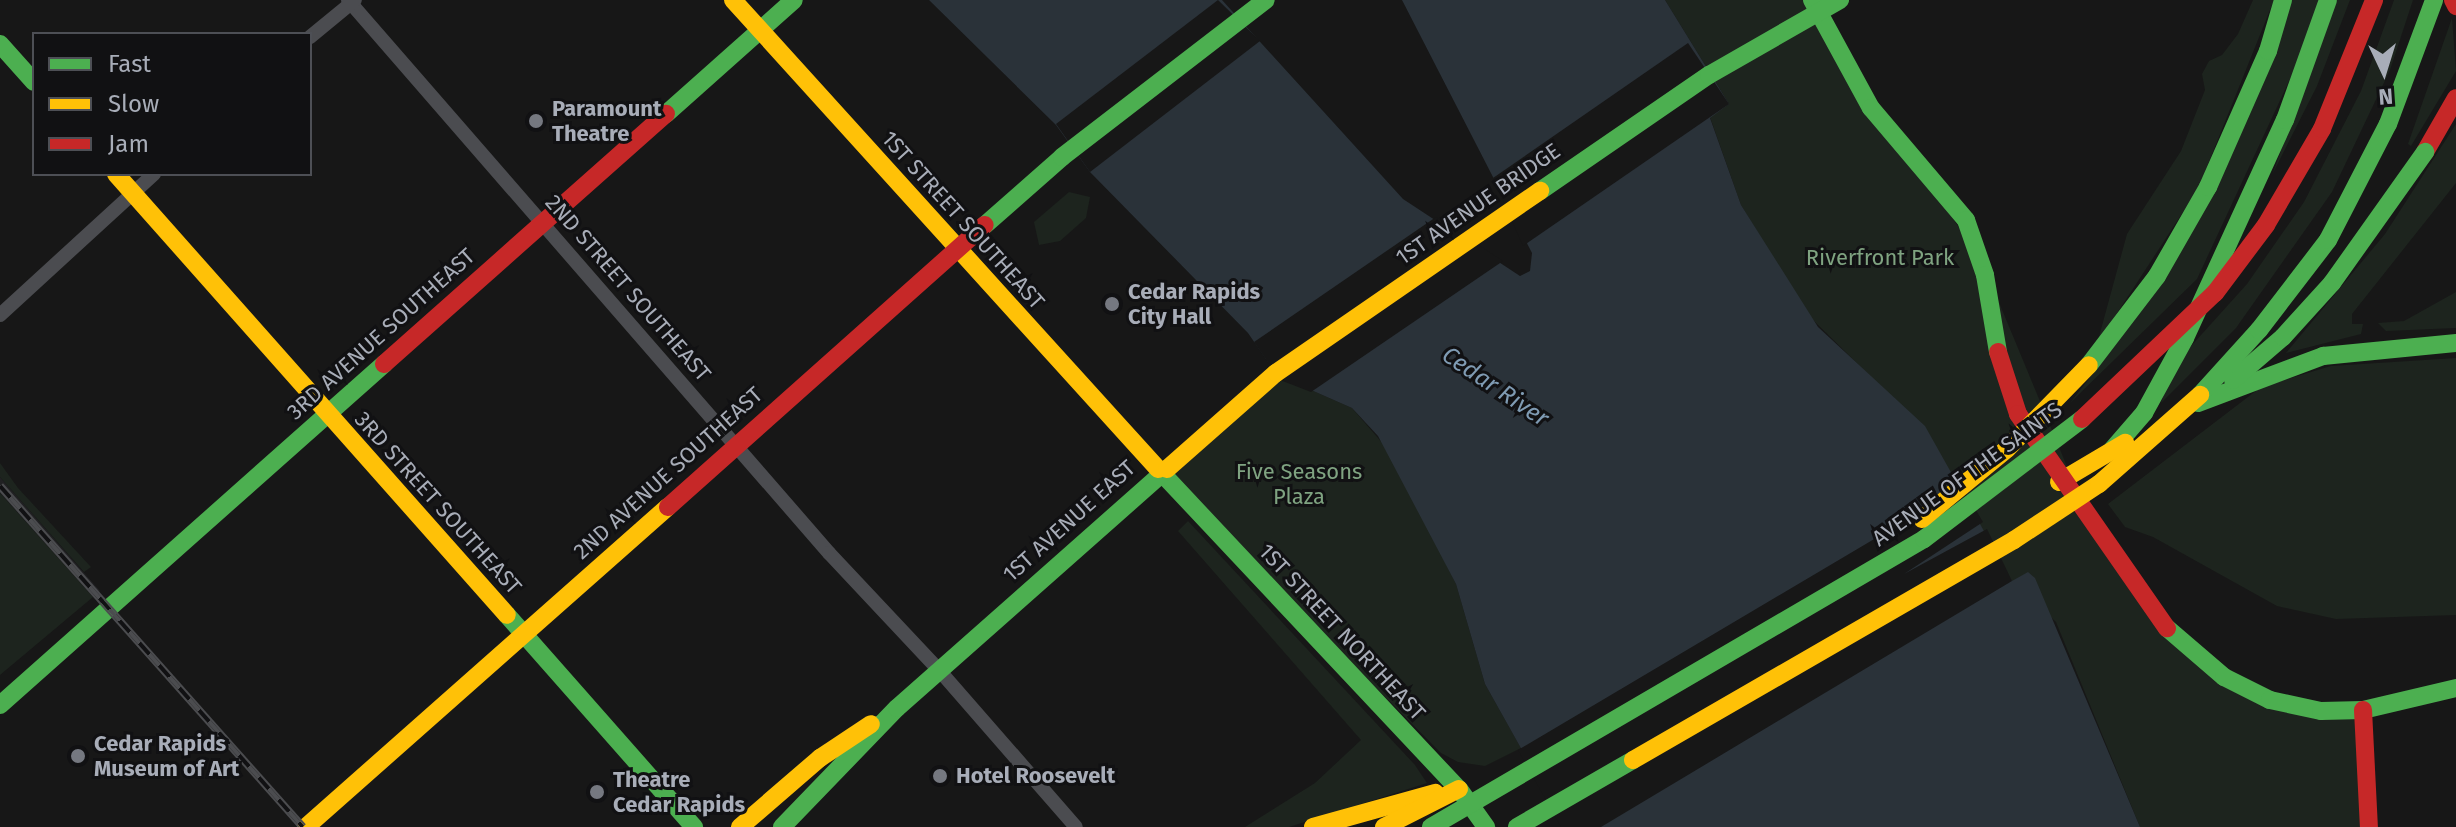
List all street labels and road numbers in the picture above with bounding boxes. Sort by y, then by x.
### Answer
street label: 1ST STREET SOUTHEAST [876,126,1050,314]
street label: 1ST AVENUE BRIDGE [1391,137,1565,271]
street label: 2ND STREET SOUTHEAST [540,189,716,387]
street label: 3RD AVENUE SOUTHEAST [282,243,480,425]
street label: 2ND AVENUE SOUTHEAST [568,381,768,565]
street label: AVENUE OF THE SAINTS [1867,396,2067,552]
street label: 3RD STREET SOUTHEAST [349,406,527,600]
street label: 1ST AVENUE EAST [997,455,1141,587]
street label: 1ST STREET NORTHEAST [1253,538,1431,726]

